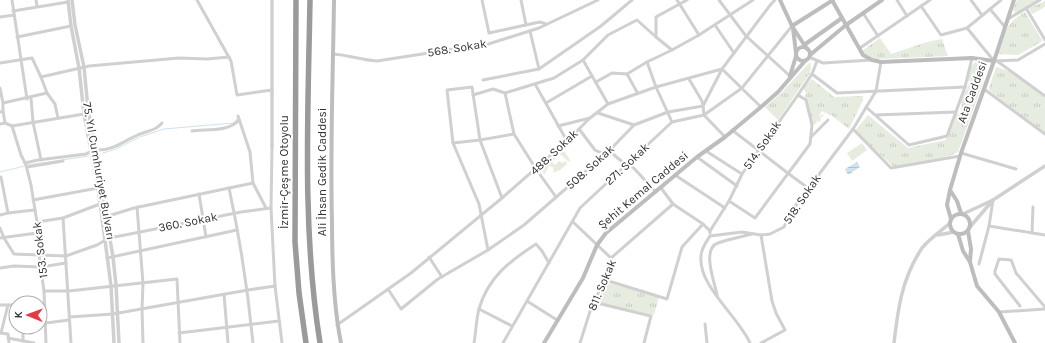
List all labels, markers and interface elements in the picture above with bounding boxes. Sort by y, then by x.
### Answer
street label: 568. Sokak [426,36,488,60]
street label: Ata Caddesi [954,59,990,125]
street label: 75. Yıl Cumhuriyet Bulvarı [80,101,118,241]
street label: Ali İhsan Gedik Caddesi [315,108,329,236]
street label: İzmir-Çeşme Otoyolu [277,115,291,229]
street label: 514. Sokak [740,118,784,172]
street label: 488. Sokak [527,126,581,178]
street label: 271. Sokak [602,140,652,188]
street label: 508. Sokak [563,142,617,192]
street label: Şehit Kemal Caddesi [595,148,691,232]
street label: 518. Sokak [780,171,824,227]
street label: 360. Sokak [157,209,219,235]
street label: 153. Sokak [30,221,50,279]
street label: 811. Sokak [585,257,619,313]
north arrow [8,295,48,335]
text: K [12,310,25,319]

